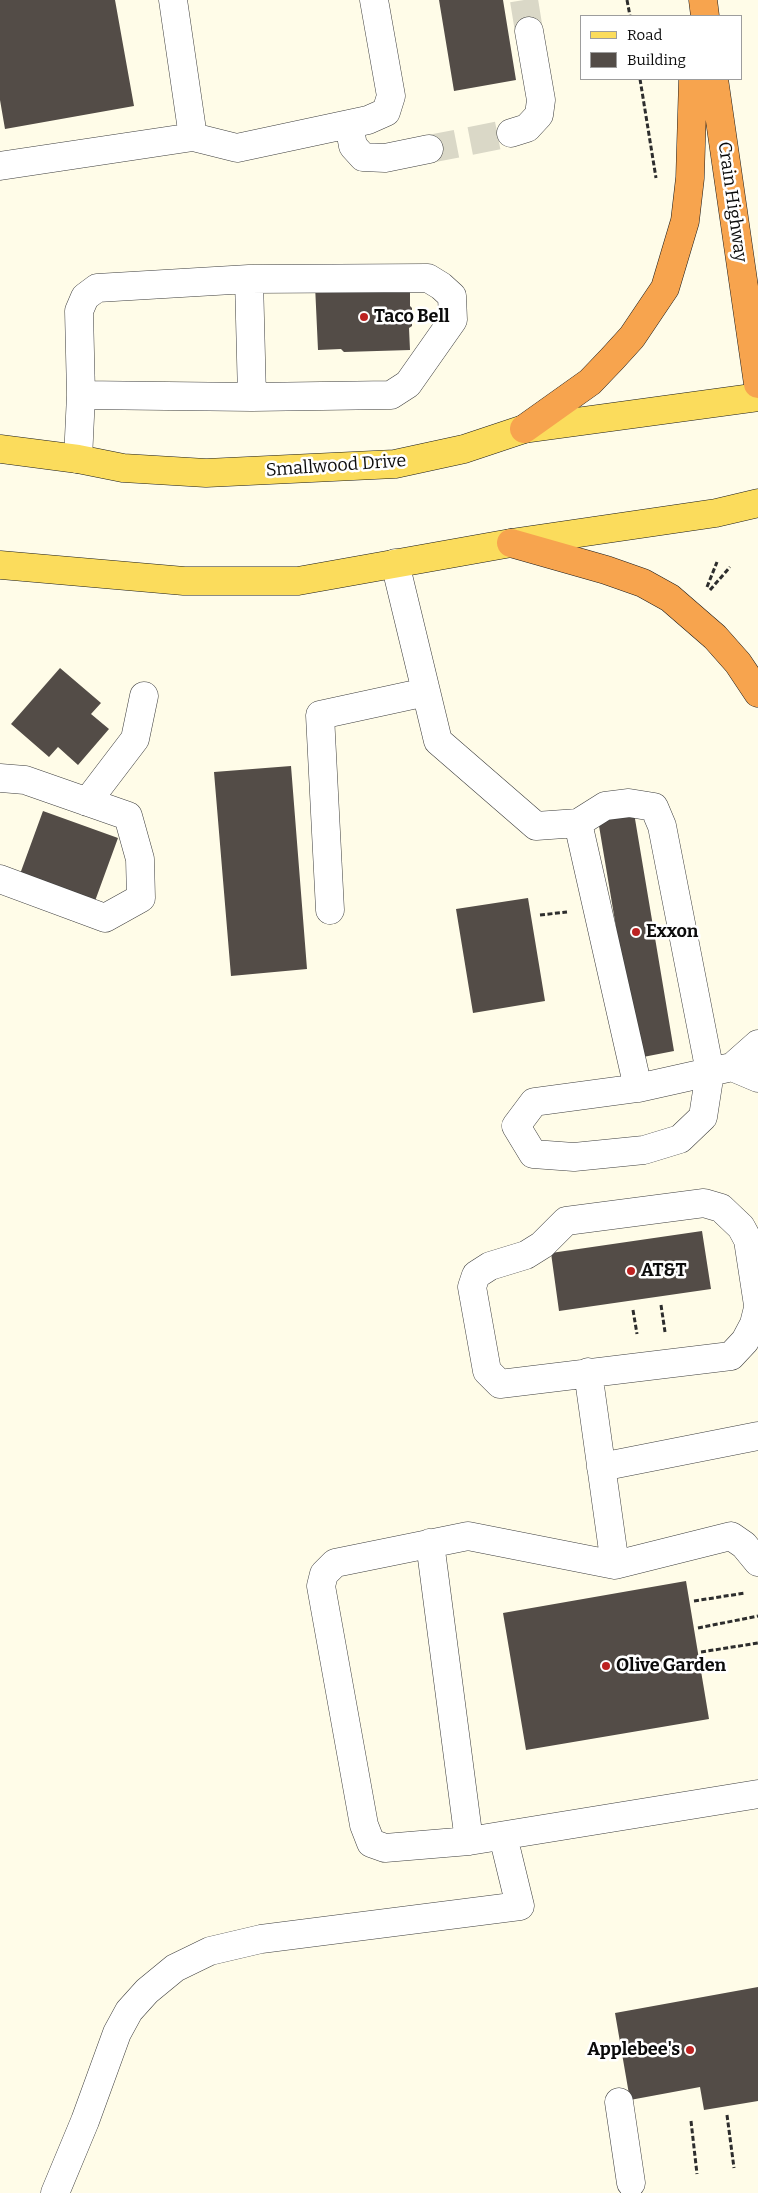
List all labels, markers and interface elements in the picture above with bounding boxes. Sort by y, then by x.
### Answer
legend [580,15,743,80]
text: Road [627,26,662,44]
text: Building [627,51,686,69]
street label: Crain Highway [713,140,751,264]
place label: Taco Bell [374,306,450,328]
marker: Taco Bell [358,311,370,323]
street label: Smallwood Drive [265,450,407,482]
place label: Exxon [646,921,698,943]
marker: Exxon [630,926,642,938]
place label: AT&T [641,1260,687,1282]
marker: AT&T [625,1265,637,1277]
place label: Olive Garden [616,1655,726,1677]
marker: Olive Garden [600,1660,612,1672]
place label: Applebee's [587,2039,680,2061]
marker: Applebee's [684,2044,696,2056]

